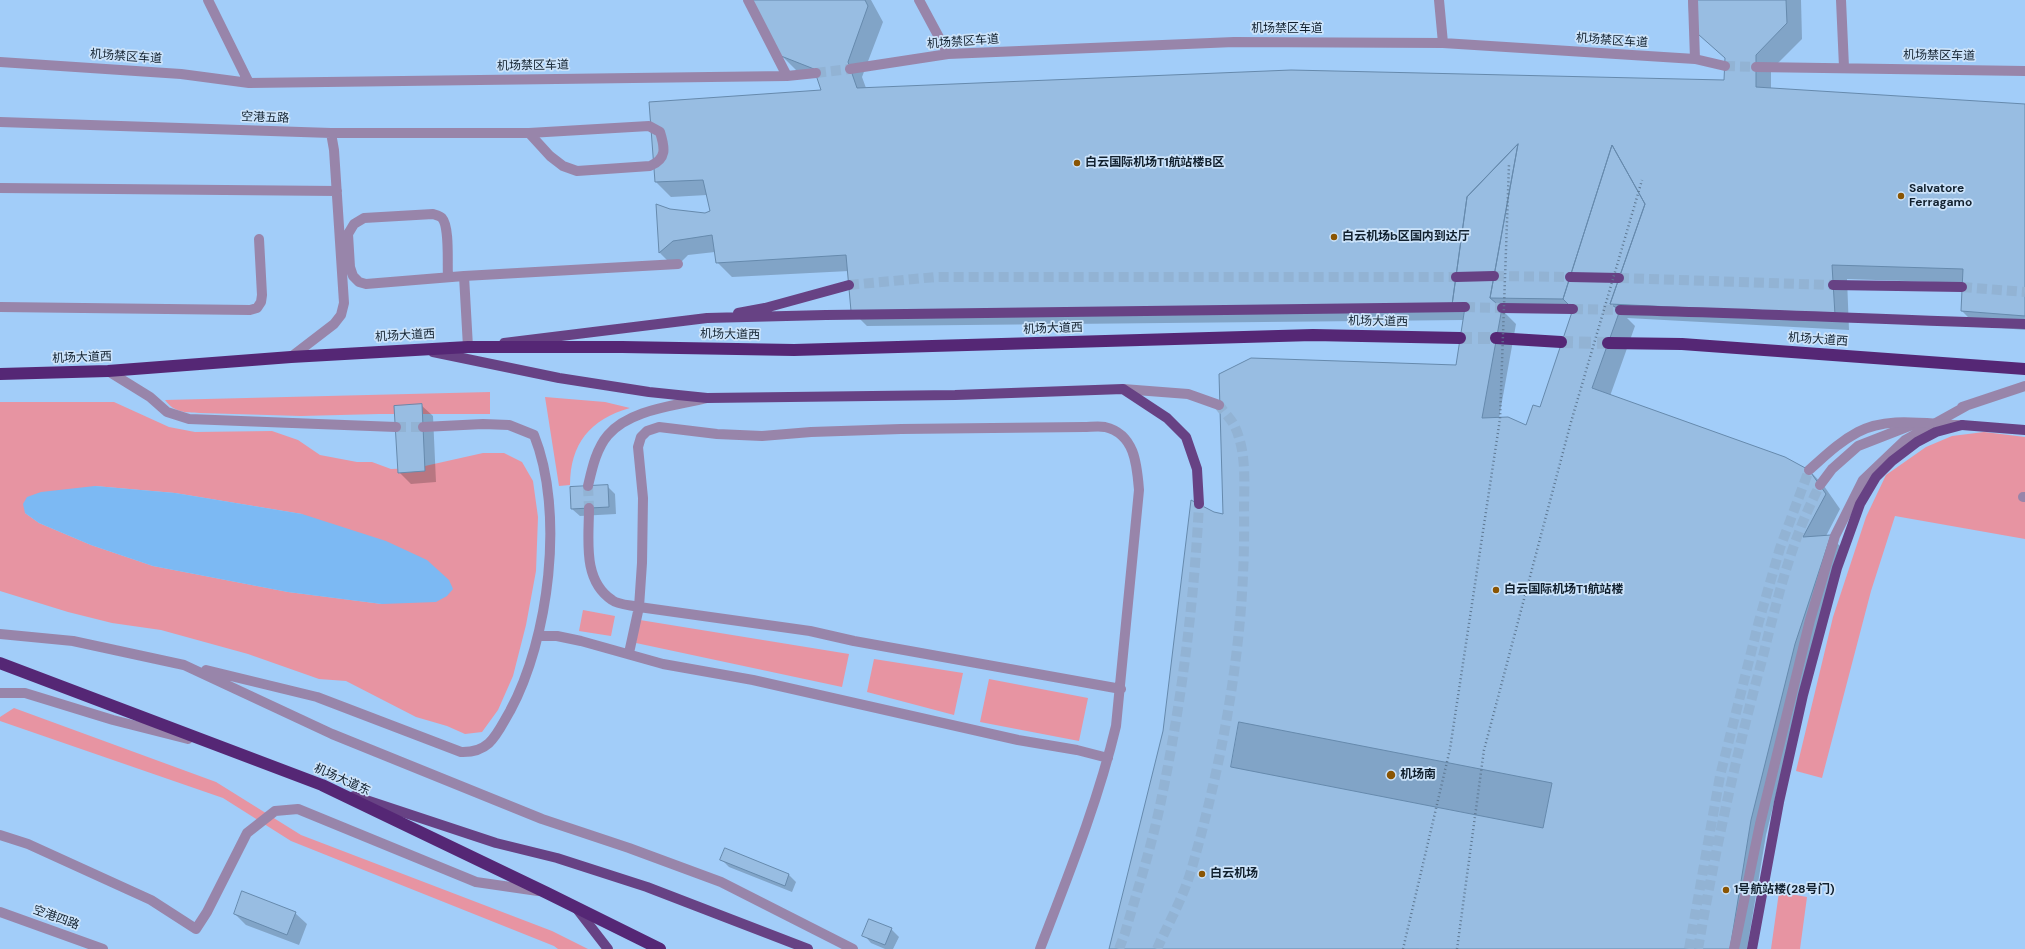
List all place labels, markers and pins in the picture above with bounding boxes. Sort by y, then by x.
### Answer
place label: 白云国际机场T1航站楼B区 [1085,156,1224,170]
marker: 白云国际机场T1航站楼B区 [1072,158,1082,168]
place label: Salvatore Ferragamo [1909,182,1972,210]
marker: Salvatore Ferragamo [1896,191,1906,201]
place label: 白云机场b区国内到达厅 [1342,230,1470,244]
marker: 白云机场b区国内到达厅 [1329,232,1339,242]
place label: 白云国际机场T1航站楼 [1504,583,1624,597]
marker: 白云国际机场T1航站楼 [1491,585,1501,595]
place label: 机场南 [1400,768,1436,782]
marker: 机场南 [1385,769,1397,781]
place label: 白云机场 [1210,867,1258,881]
marker: 白云机场 [1197,869,1207,879]
place label: 1号航站楼(28号门) [1734,883,1835,897]
marker: 1号航站楼(28号门) [1721,885,1731,895]

